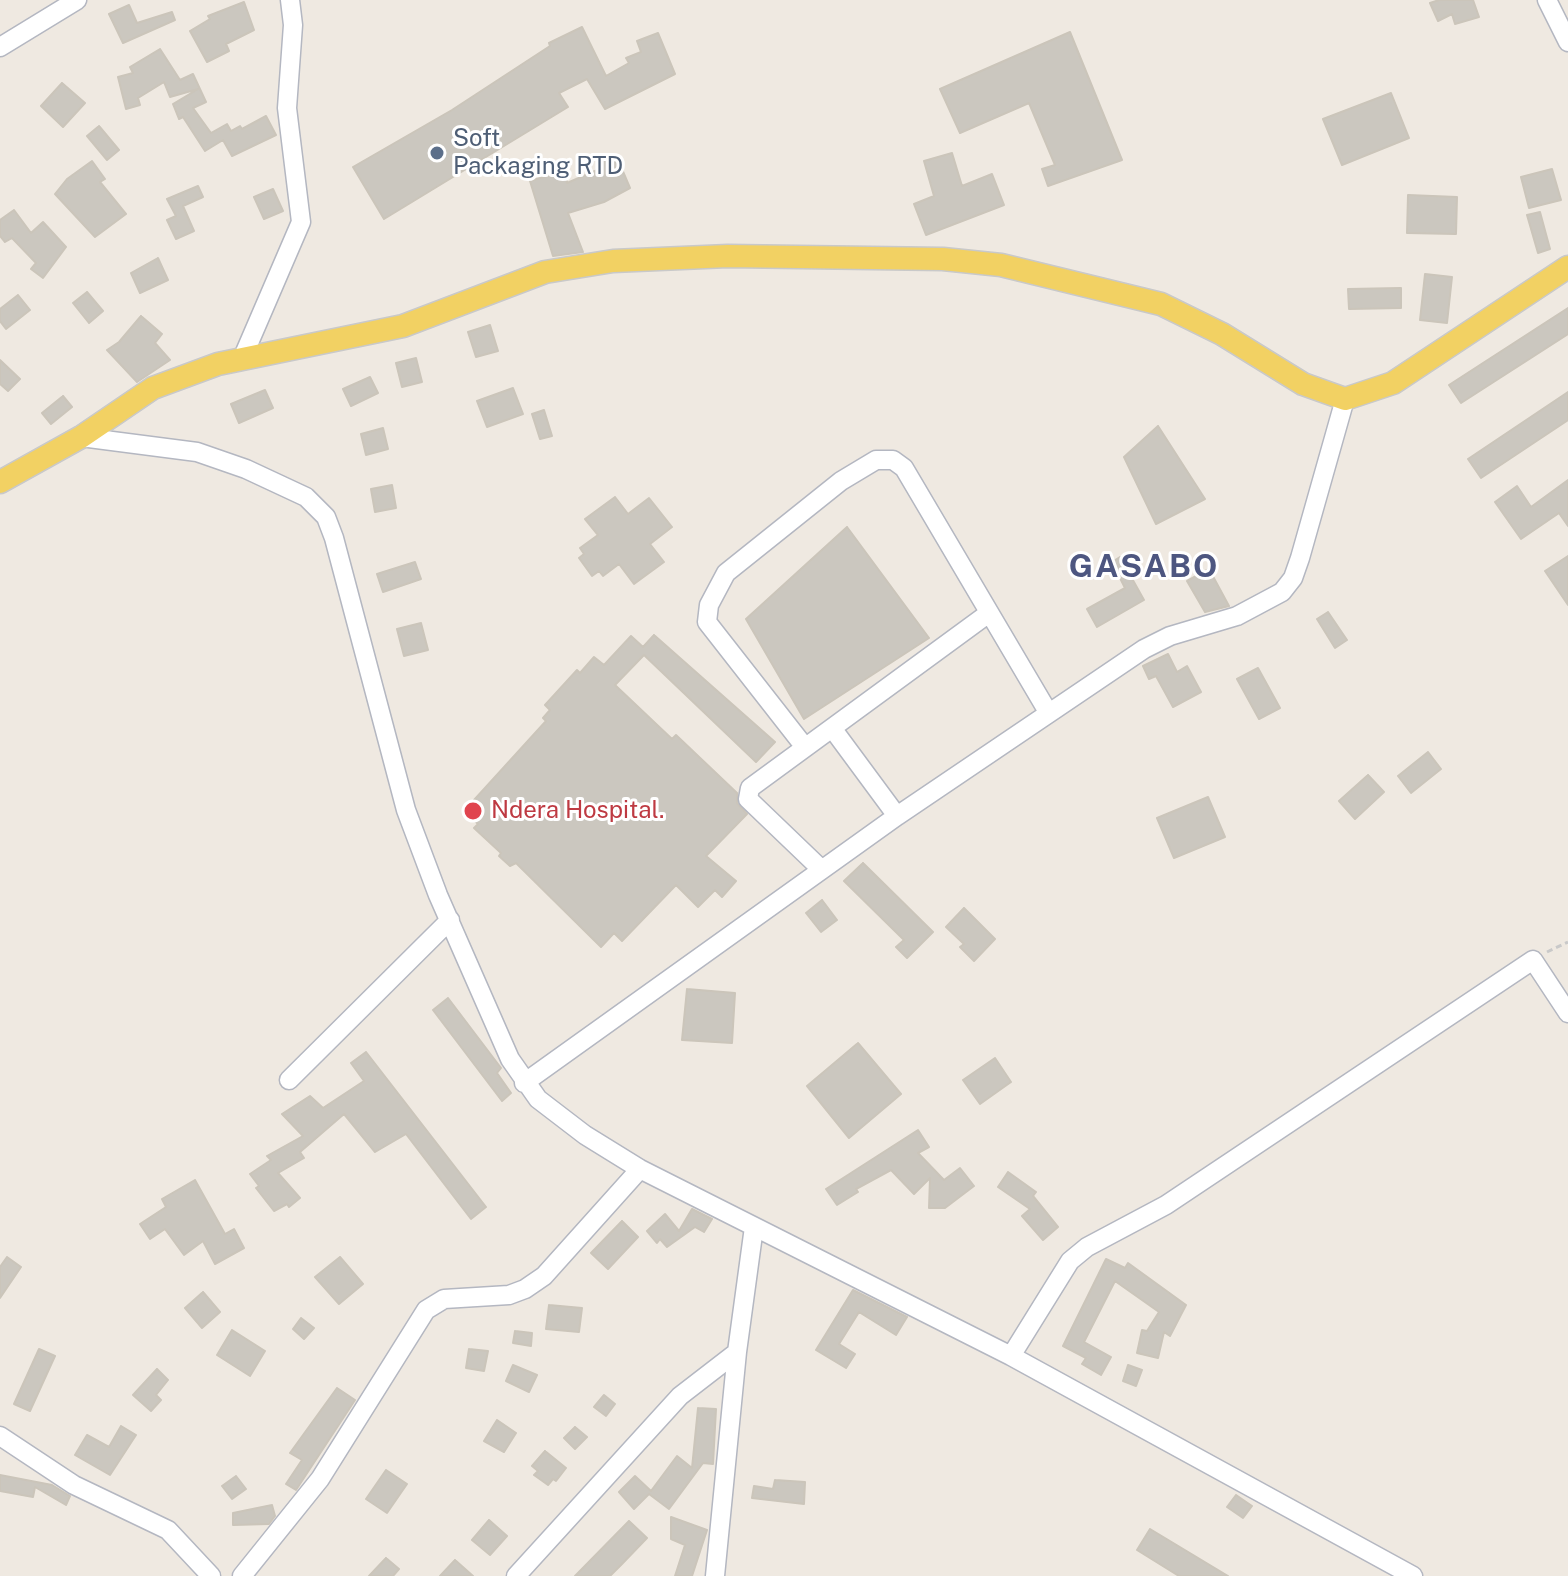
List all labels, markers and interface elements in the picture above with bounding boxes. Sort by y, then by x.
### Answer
place label: Soft Packaging RTD [453,125,623,181]
marker: Soft Packaging RTD [428,144,446,162]
district label: GASABO [1069,548,1219,586]
place label: Ndera Hospital. [491,797,664,825]
marker: Ndera Hospital. [462,800,484,822]

